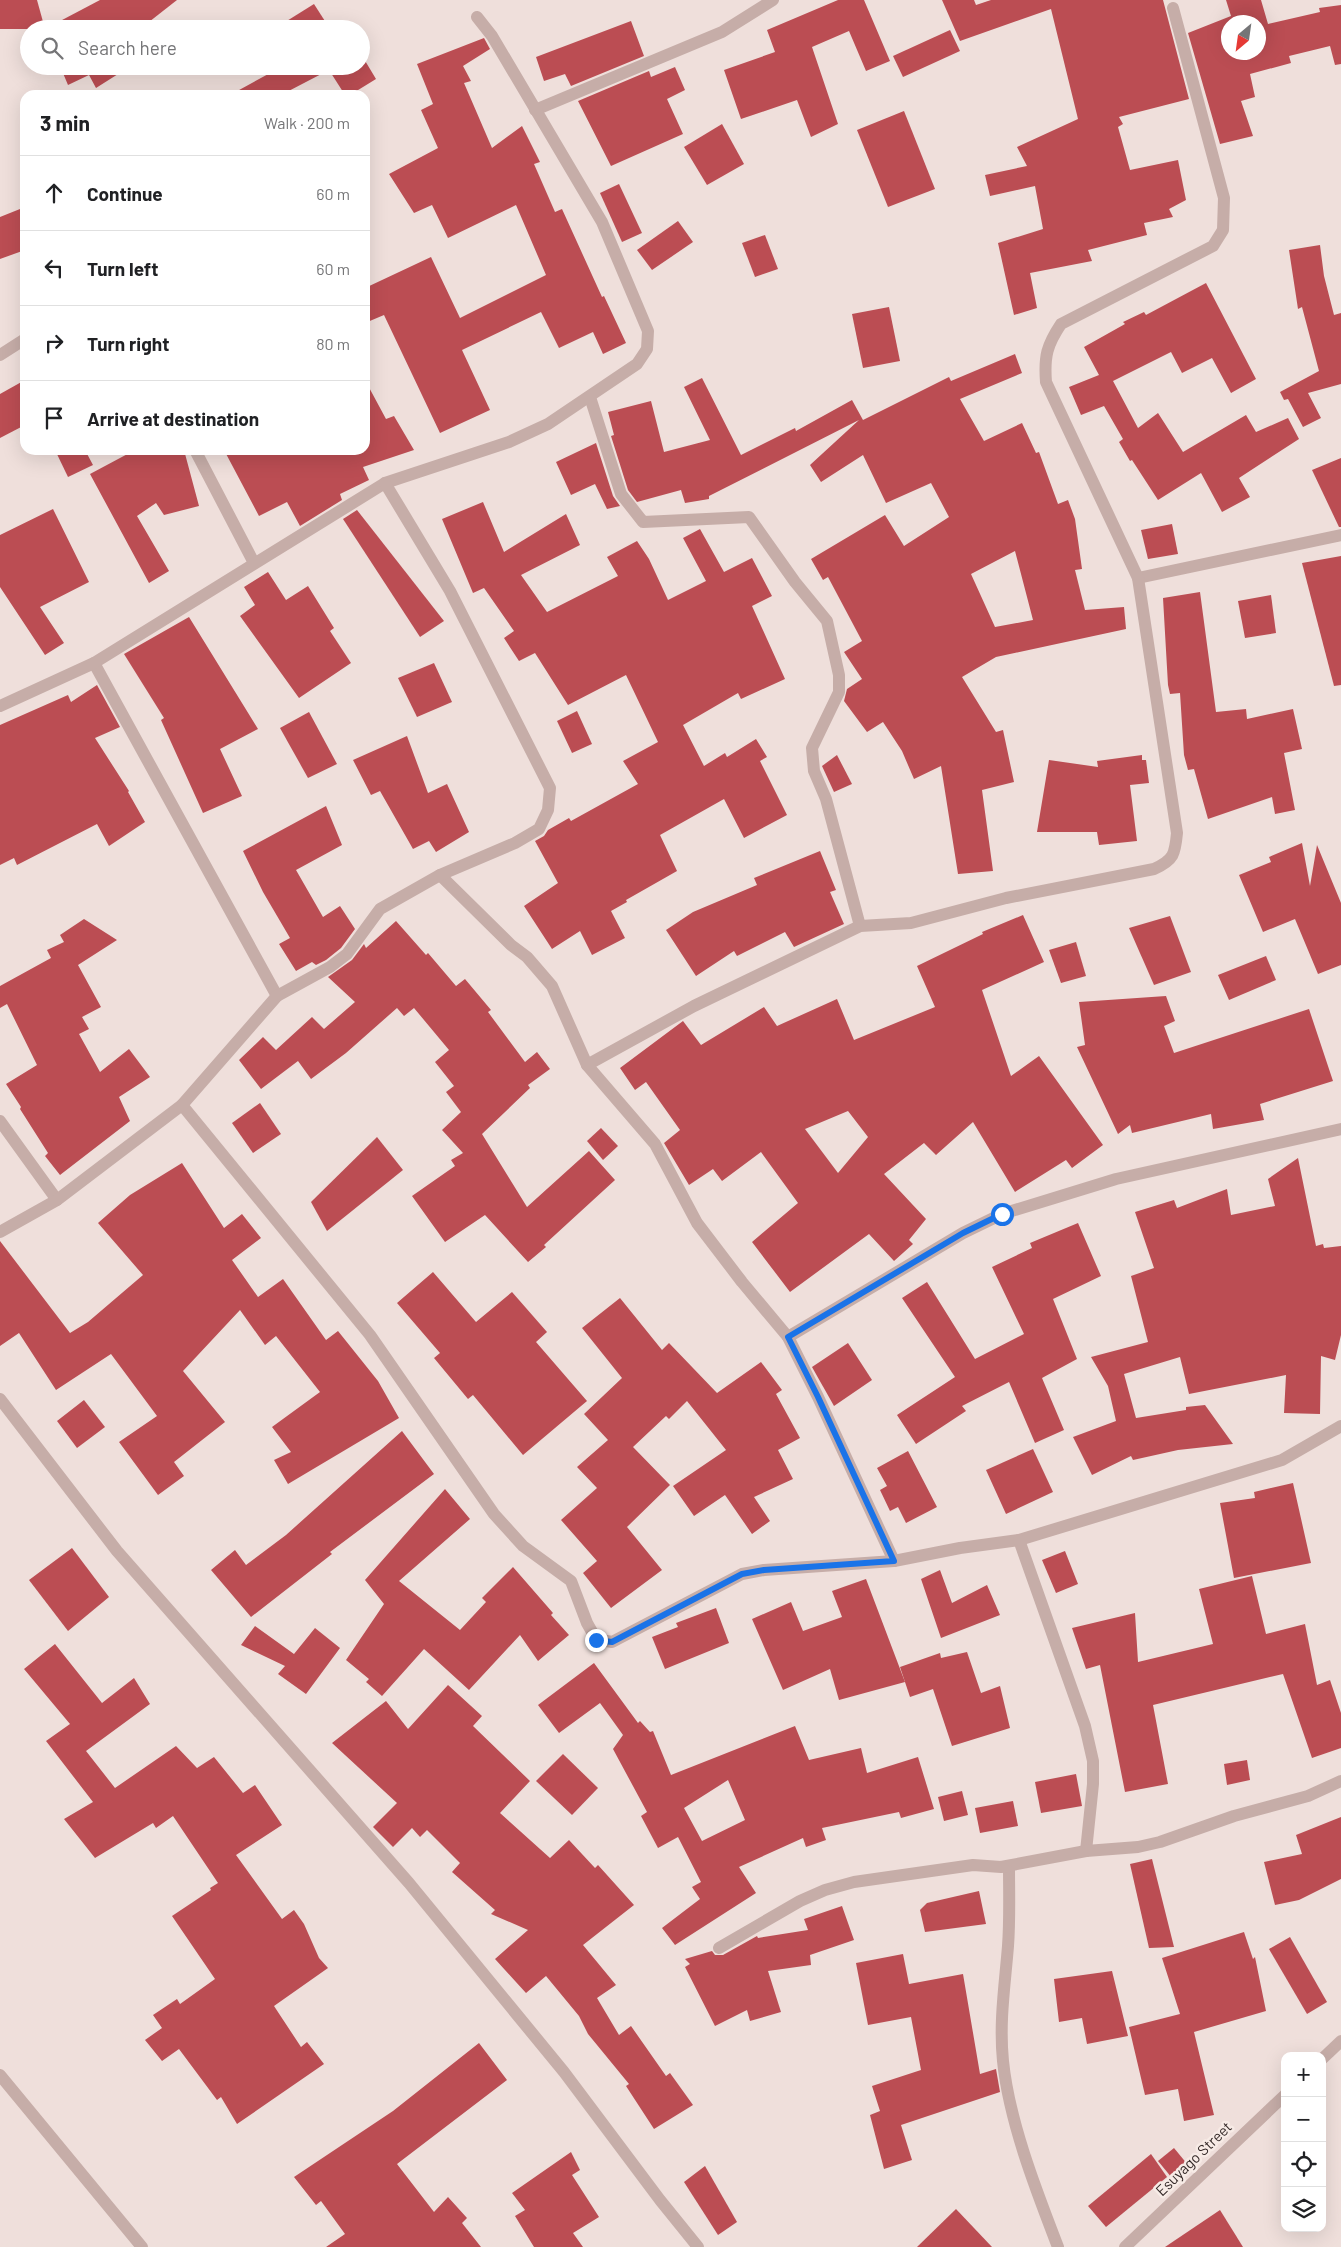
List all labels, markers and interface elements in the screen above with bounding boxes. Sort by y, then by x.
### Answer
north arrow [1221,15,1266,60]
search box [20,20,370,75]
icon: search [38,34,66,62]
text: Search here [78,36,177,59]
text: 3 min [40,110,90,135]
text: Walk · 200 m [264,113,350,132]
icon: ahead [40,179,68,207]
text: Continue [87,182,163,205]
text: 60 m [316,184,350,203]
icon: left [40,254,68,282]
text: Turn left [87,257,158,280]
text: 60 m [316,259,350,278]
icon: right [40,329,68,357]
text: Turn right [87,332,169,355]
text: 80 m [316,334,350,353]
icon: arrive [40,404,68,432]
text: Arrive at destination [87,407,259,430]
route start [991,1203,1014,1226]
route end [585,1629,608,1652]
map controls [1281,2052,1326,2232]
button: + [1281,2052,1326,2097]
button: − [1281,2097,1326,2142]
street label: Esuyago Street [1151,2117,1235,2199]
button: locate [1281,2142,1326,2187]
button: layers [1281,2187,1326,2232]

